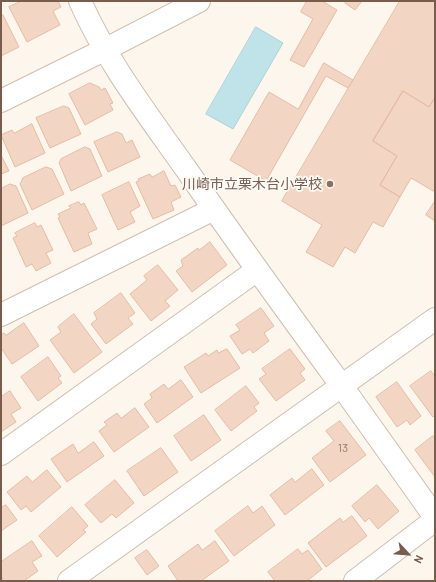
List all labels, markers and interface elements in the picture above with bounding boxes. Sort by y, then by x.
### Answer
place label: 川崎市立栗木台小学校 [182,176,322,192]
marker: 川崎市立栗木台小学校 [325,179,335,189]
house number: 13 [338,441,348,455]
north arrow [388,534,428,574]
text: N [412,553,427,566]

